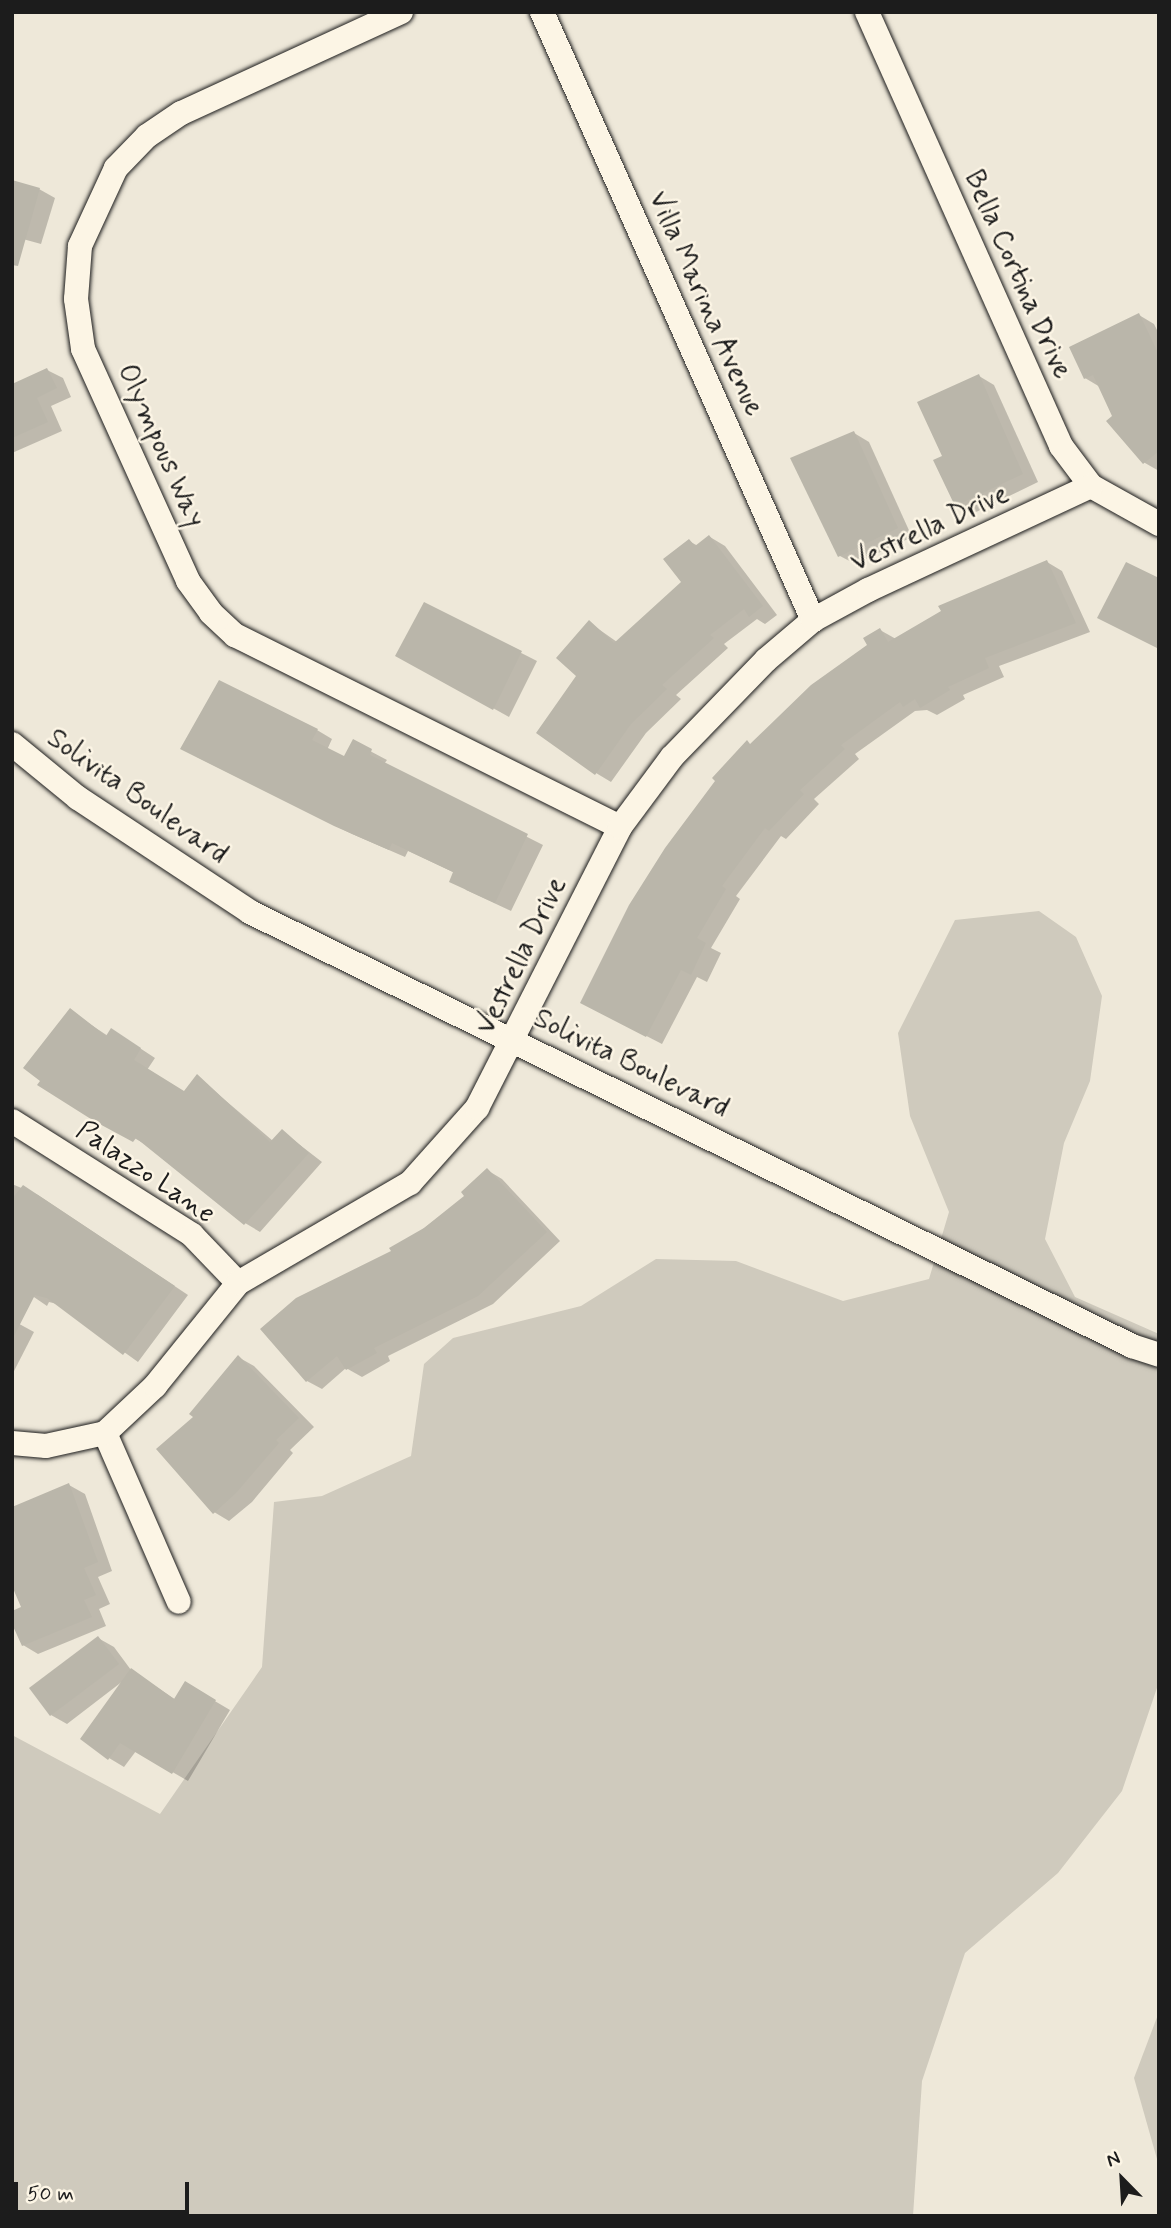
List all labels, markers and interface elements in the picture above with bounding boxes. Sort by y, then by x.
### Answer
street label: Bella Cortina Drive [956,166,1078,384]
street label: Villa Marina Avenue [639,184,771,424]
street label: Olympous Way [108,358,212,534]
street label: Vestrella Drive [846,478,1014,580]
street label: Solivita Boulevard [43,724,231,870]
street label: Vestrella Drive [470,872,574,1040]
street label: Solivita Boulevard [531,1004,731,1124]
street label: Palazzo Lane [71,1115,219,1231]
north arrow [1087,2144,1157,2214]
text: N [1102,2145,1124,2173]
scale bar [18,2168,192,2212]
text: 50 m [27,2180,74,2208]

